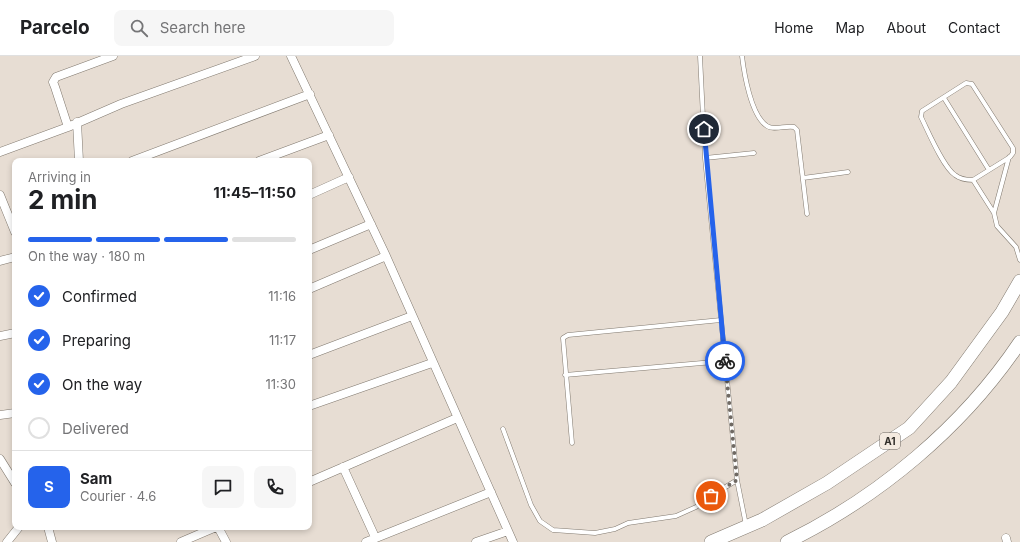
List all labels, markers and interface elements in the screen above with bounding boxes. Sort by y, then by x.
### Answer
search box [114,10,394,46]
text: Parcelo [20,16,90,39]
icon: search [128,17,150,39]
text: Search here [160,18,245,37]
text: Home [774,19,813,36]
text: Map [835,19,865,36]
text: About [887,19,926,36]
text: Contact [948,19,1000,36]
pin [687,112,721,146]
icon: home [693,118,715,140]
text: Arriving in [28,169,91,185]
text: 11:45–11:50 [213,183,296,202]
text: 2 min [28,184,98,215]
text: On the way · 180 m [28,248,145,264]
icon: check [28,285,50,307]
text: Confirmed [62,287,137,306]
text: 11:16 [268,288,296,304]
icon: check [28,329,50,351]
text: Preparing [62,331,131,350]
text: 11:17 [269,332,296,348]
courier [705,341,745,381]
icon: bike [714,350,736,372]
icon: check [28,373,50,395]
text: On the way [62,375,142,394]
text: 11:30 [265,376,296,392]
text: Delivered [62,419,129,438]
road number: A1 [880,433,900,449]
button: chat [202,466,244,508]
button: phone [254,466,296,508]
text: Sam [80,469,112,488]
text: S [44,477,54,496]
pin [694,479,728,513]
icon: bag [700,485,722,507]
text: Courier · 4.6 [80,488,156,504]

